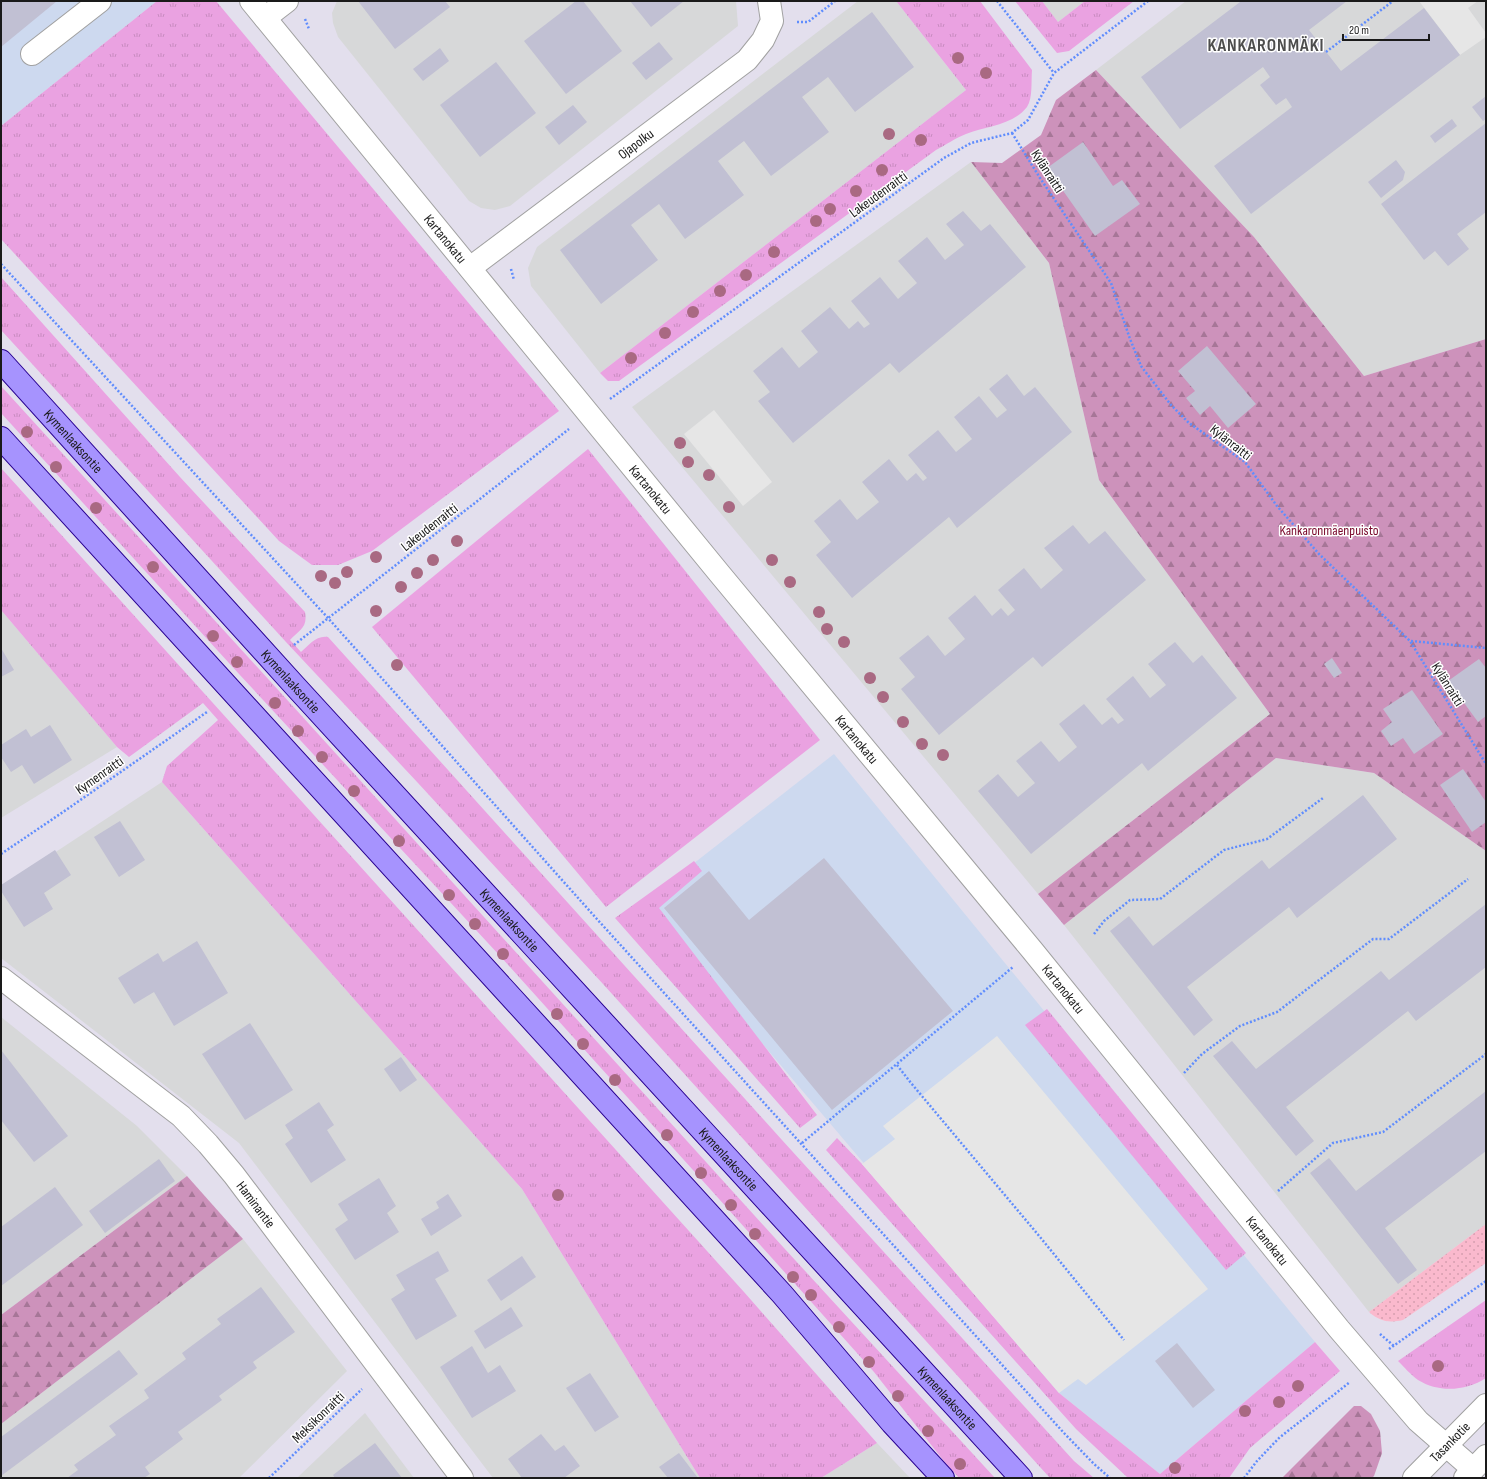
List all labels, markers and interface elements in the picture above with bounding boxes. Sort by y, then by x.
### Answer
scale bar [1343,16,1429,42]
text: 20 m [1349,23,1369,38]
district label: KANKARONMÄKI [1208,35,1324,56]
street label: Ojapolku [615,125,657,163]
street label: Kylänraitti [1027,146,1068,196]
street label: Lakeudenraitti [846,168,911,221]
street label: Kartanokatu [420,211,470,267]
street label: Kymenlaaksontie [40,406,106,477]
street label: Kylänraitti [1206,421,1255,464]
street label: Kartanokatu [625,462,675,518]
street label: Lakeudenraitti [397,500,461,555]
park label: Kankaronmäenpuisto [1279,522,1379,539]
street label: Kymenlaaksontie [257,646,324,717]
street label: Kylänraitti [1428,659,1468,709]
street label: Kartanokatu [831,712,882,767]
street label: Kymenraitti [72,753,127,798]
street label: Kymenlaaksontie [476,885,543,956]
street label: Kartanokatu [1038,961,1088,1017]
street label: Kymenlaaksontie [695,1124,762,1195]
street label: Haminantie [233,1178,279,1231]
street label: Kartanokatu [1242,1213,1292,1269]
street label: Kymenlaaksontie [914,1363,981,1433]
street label: Meksikonraitti [288,1388,348,1447]
street label: Tasankotie [1427,1418,1474,1466]

